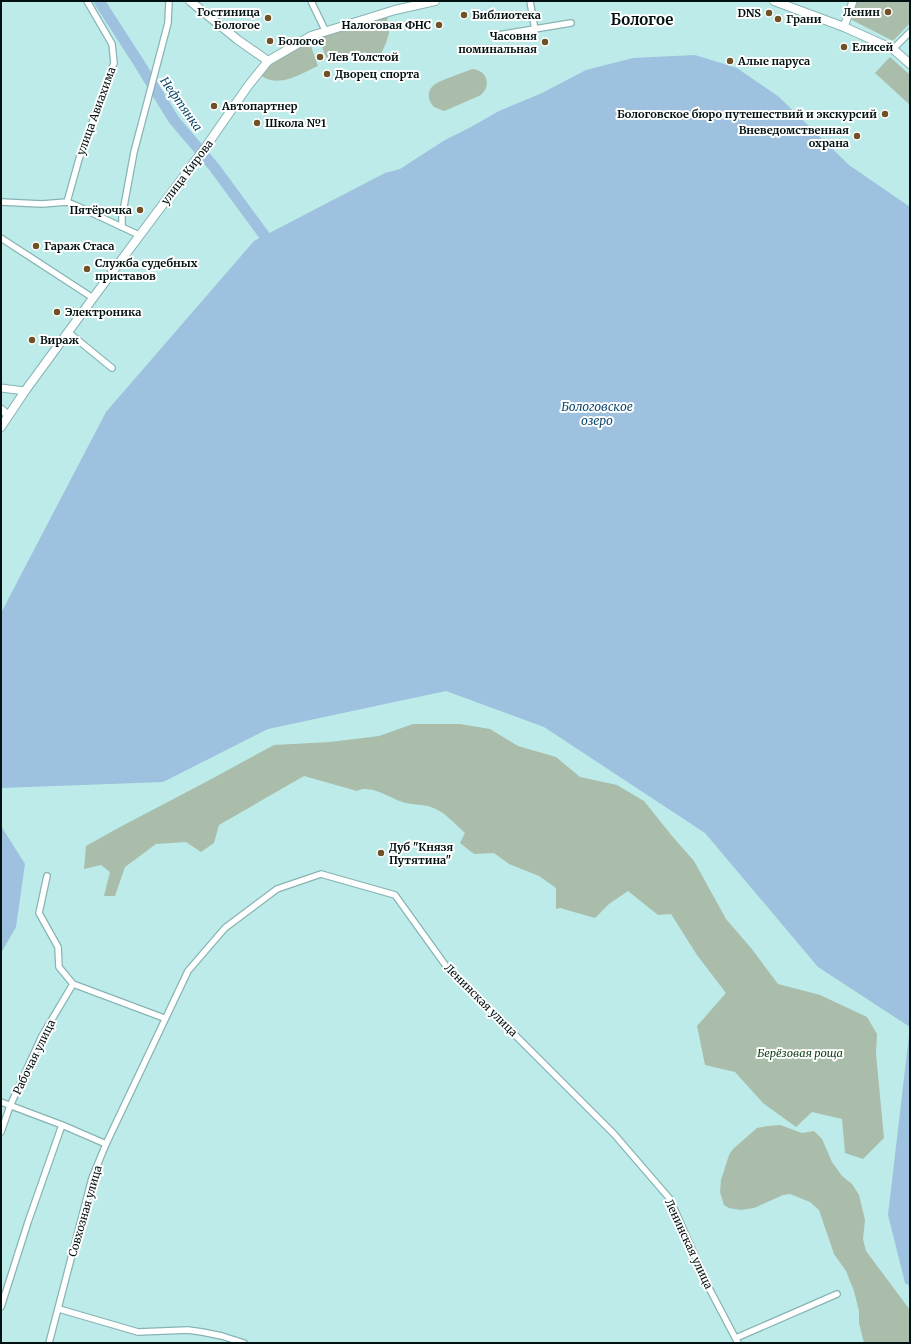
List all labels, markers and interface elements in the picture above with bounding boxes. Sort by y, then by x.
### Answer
place label: Гостиница Бологое [197,5,260,32]
place label: Ленин [843,5,880,19]
place label: DNS [738,6,761,20]
marker: Ленин [883,7,893,17]
place label: Библиотека [472,8,541,22]
marker: DNS [764,8,774,18]
marker: Библиотека [459,10,469,20]
district label: Бологое [611,10,673,29]
place label: Грани [786,12,822,26]
marker: Гостиница Бологое [263,13,273,23]
marker: Грани [773,14,783,24]
place label: Налоговая ФНС [342,18,431,32]
marker: Налоговая ФНС [434,20,444,30]
place label: Часовня поминальная [458,29,537,56]
place label: Бологое [278,34,324,48]
marker: Бологое [265,36,275,46]
marker: Часовня поминальная [540,37,550,47]
place label: Елисей [852,40,893,54]
marker: Елисей [839,42,849,52]
place label: Лев Толстой [328,50,399,64]
marker: Лев Толстой [315,52,325,62]
place label: Алые паруса [737,54,810,68]
marker: Алые паруса [725,56,735,66]
street label: улица Авиахима [74,65,119,157]
place label: Дворец спорта [335,67,419,81]
marker: Дворец спорта [322,69,332,79]
water label: Нефтянка [157,74,206,134]
place label: Автопартнер [221,99,298,113]
marker: Автопартнер [209,101,219,111]
place label: Бологовское бюро путешествий и экскурсий [617,107,877,121]
marker: Бологовское бюро путешествий и экскурсий [880,109,890,119]
place label: Школа №1 [265,116,326,130]
marker: Школа №1 [252,118,262,128]
place label: Вневедомственная охрана [739,123,849,150]
marker: Вневедомственная охрана [852,131,862,141]
street label: улица Кирова [158,137,216,207]
place label: Пятёрочка [69,203,132,217]
marker: Пятёрочка [135,205,145,215]
place label: Гараж Стаса [44,239,114,253]
marker: Гараж Стаса [31,241,41,251]
place label: Служба судебных приставов [95,256,198,283]
marker: Служба судебных приставов [82,264,92,274]
place label: Электроника [65,305,141,319]
marker: Электроника [52,307,62,317]
place label: Вираж [40,333,80,347]
marker: Вираж [27,335,37,345]
water label: Бологовское озеро [561,399,633,428]
place label: Дуб "Князя Путятина" [389,840,453,867]
marker: Дуб "Князя Путятина" [376,848,386,858]
street label: Ленинская улица [442,961,520,1039]
street label: Рабочая улица [10,1017,58,1097]
park label: Берёзовая роща [757,1046,843,1060]
street label: Совхозная улица [65,1164,105,1258]
street label: Ленинская улица [662,1197,716,1291]

